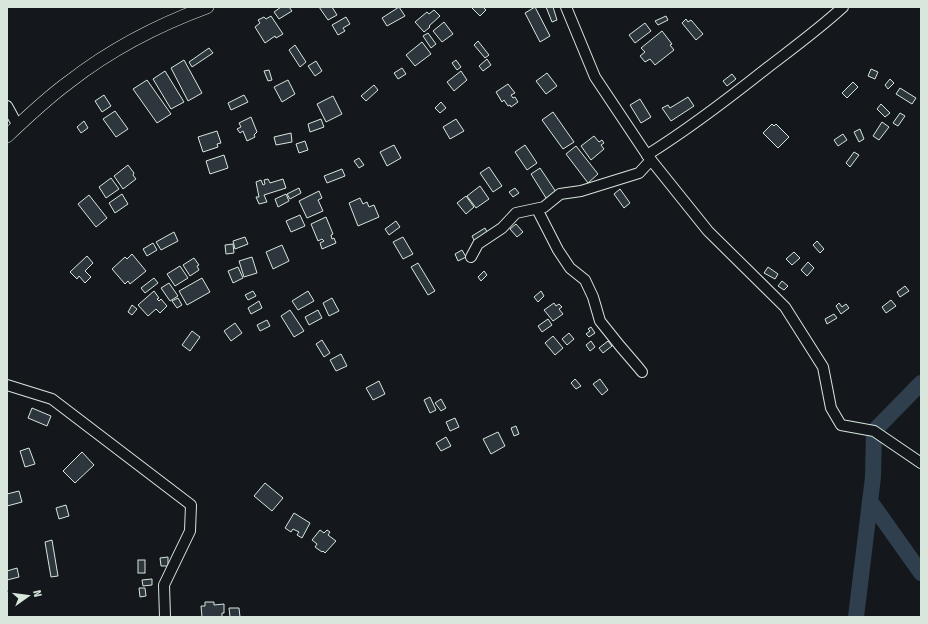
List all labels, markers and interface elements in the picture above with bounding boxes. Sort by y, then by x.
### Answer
north arrow [8,576,48,616]
text: N [30,589,44,598]

